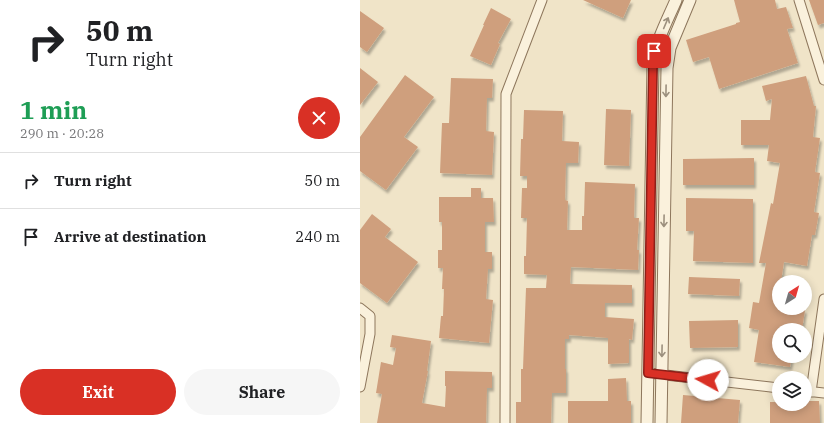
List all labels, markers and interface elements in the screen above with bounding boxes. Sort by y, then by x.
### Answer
text: 50 m [86,12,153,49]
icon: right [20,16,72,68]
one-way arrow [663,17,671,29]
pin [637,34,671,68]
icon: arrive [643,40,665,62]
text: Turn right [86,48,173,71]
one-way arrow [662,84,670,97]
text: 1 min [20,94,87,126]
button: close [298,97,340,139]
text: 290 m · 20:28 [20,125,104,142]
icon: right [20,170,42,192]
text: Turn right [54,171,132,190]
text: 50 m [304,171,340,190]
one-way arrow [660,214,668,227]
icon: arrive [20,226,42,248]
text: Arrive at destination [54,227,206,246]
text: 240 m [295,227,340,246]
north arrow [772,275,812,315]
map controls [772,275,812,411]
button: search [772,323,812,363]
one-way arrow [658,344,666,357]
position arrow [687,359,729,401]
button: Exit [20,369,176,415]
button: Share [184,369,340,415]
button: layers [772,371,812,411]

